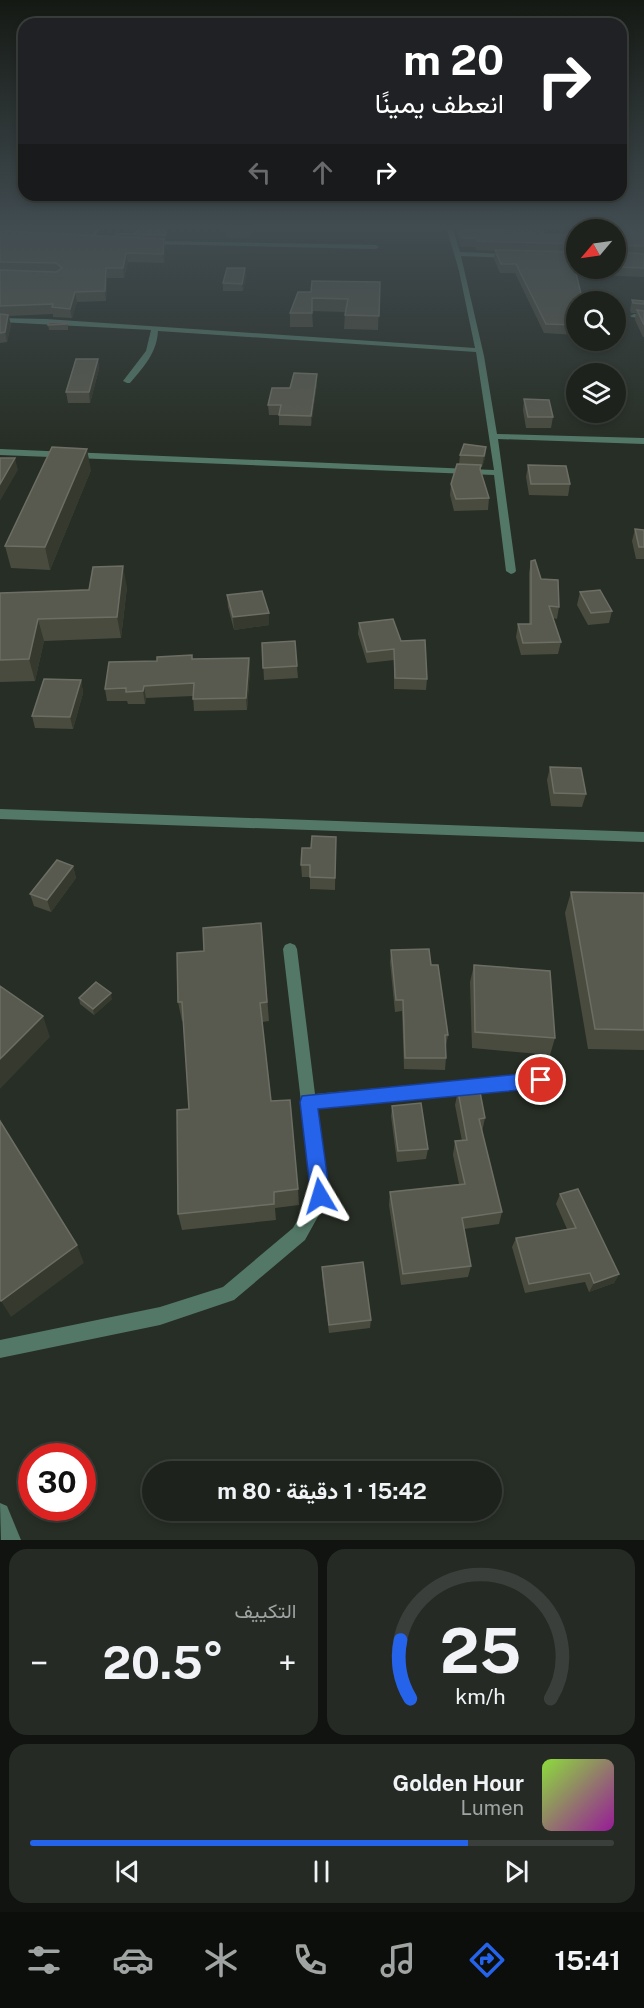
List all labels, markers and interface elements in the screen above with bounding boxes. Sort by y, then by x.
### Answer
text: 20 m [403,35,504,84]
icon: right [525,42,603,120]
text: انعطف يمينًا [375,87,504,119]
icon: left [243,156,276,189]
icon: ahead [306,156,339,189]
icon: right [369,156,402,189]
north arrow [566,219,626,279]
map controls [566,219,626,423]
button: search [566,291,626,351]
button: layers [566,363,626,423]
pin [515,1054,566,1105]
icon: arrive [524,1063,557,1096]
position arrow [288,1164,352,1228]
speed limit sign: 30 [18,1443,96,1521]
text: 15:42 · 1 دقيقة · 80 m [217,1478,427,1504]
text: التكييف [234,1599,297,1623]
text: 25 [440,1614,522,1687]
text: 20.5° [103,1636,224,1689]
text: − [30,1644,48,1682]
text: + [278,1644,296,1682]
text: km/h [456,1684,506,1709]
text: Golden Hour [393,1770,524,1796]
text: Lumen [461,1796,524,1820]
icon: previous [111,1855,144,1888]
icon: pause [305,1855,338,1888]
icon: next [500,1855,533,1888]
icon: filters [23,1939,65,1981]
icon: car [112,1939,154,1981]
icon: climate [200,1939,242,1981]
icon: phone [289,1939,331,1981]
icon: music [377,1939,419,1981]
icon: directions [466,1939,508,1981]
text: 15:41 [554,1944,621,1976]

